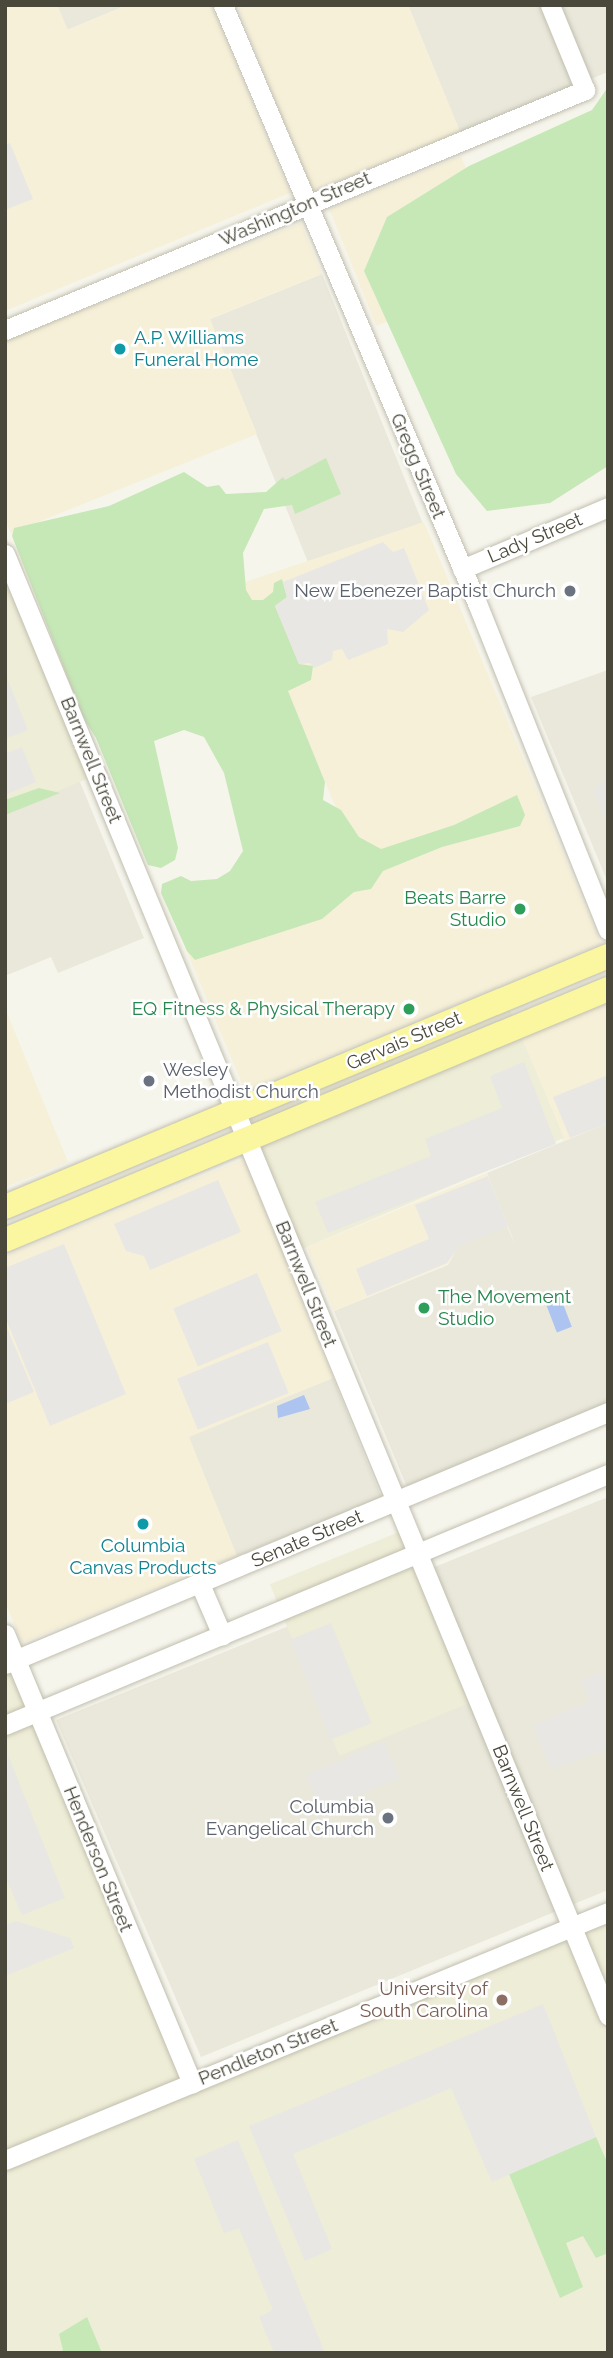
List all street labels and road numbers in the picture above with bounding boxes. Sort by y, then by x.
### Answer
street label: Washington Street [216,167,374,251]
street label: Gregg Street [386,410,450,522]
street label: Lady Street [484,508,586,568]
street label: Barnwell Street [55,693,127,827]
street label: Gervais Street [343,1007,465,1075]
street label: Barnwell Street [270,1217,342,1351]
street label: Senate Street [248,1505,366,1573]
street label: Barnwell Street [487,1741,559,1875]
street label: Henderson Street [58,1783,138,1935]
street label: Pendleton Street [195,2014,341,2090]

